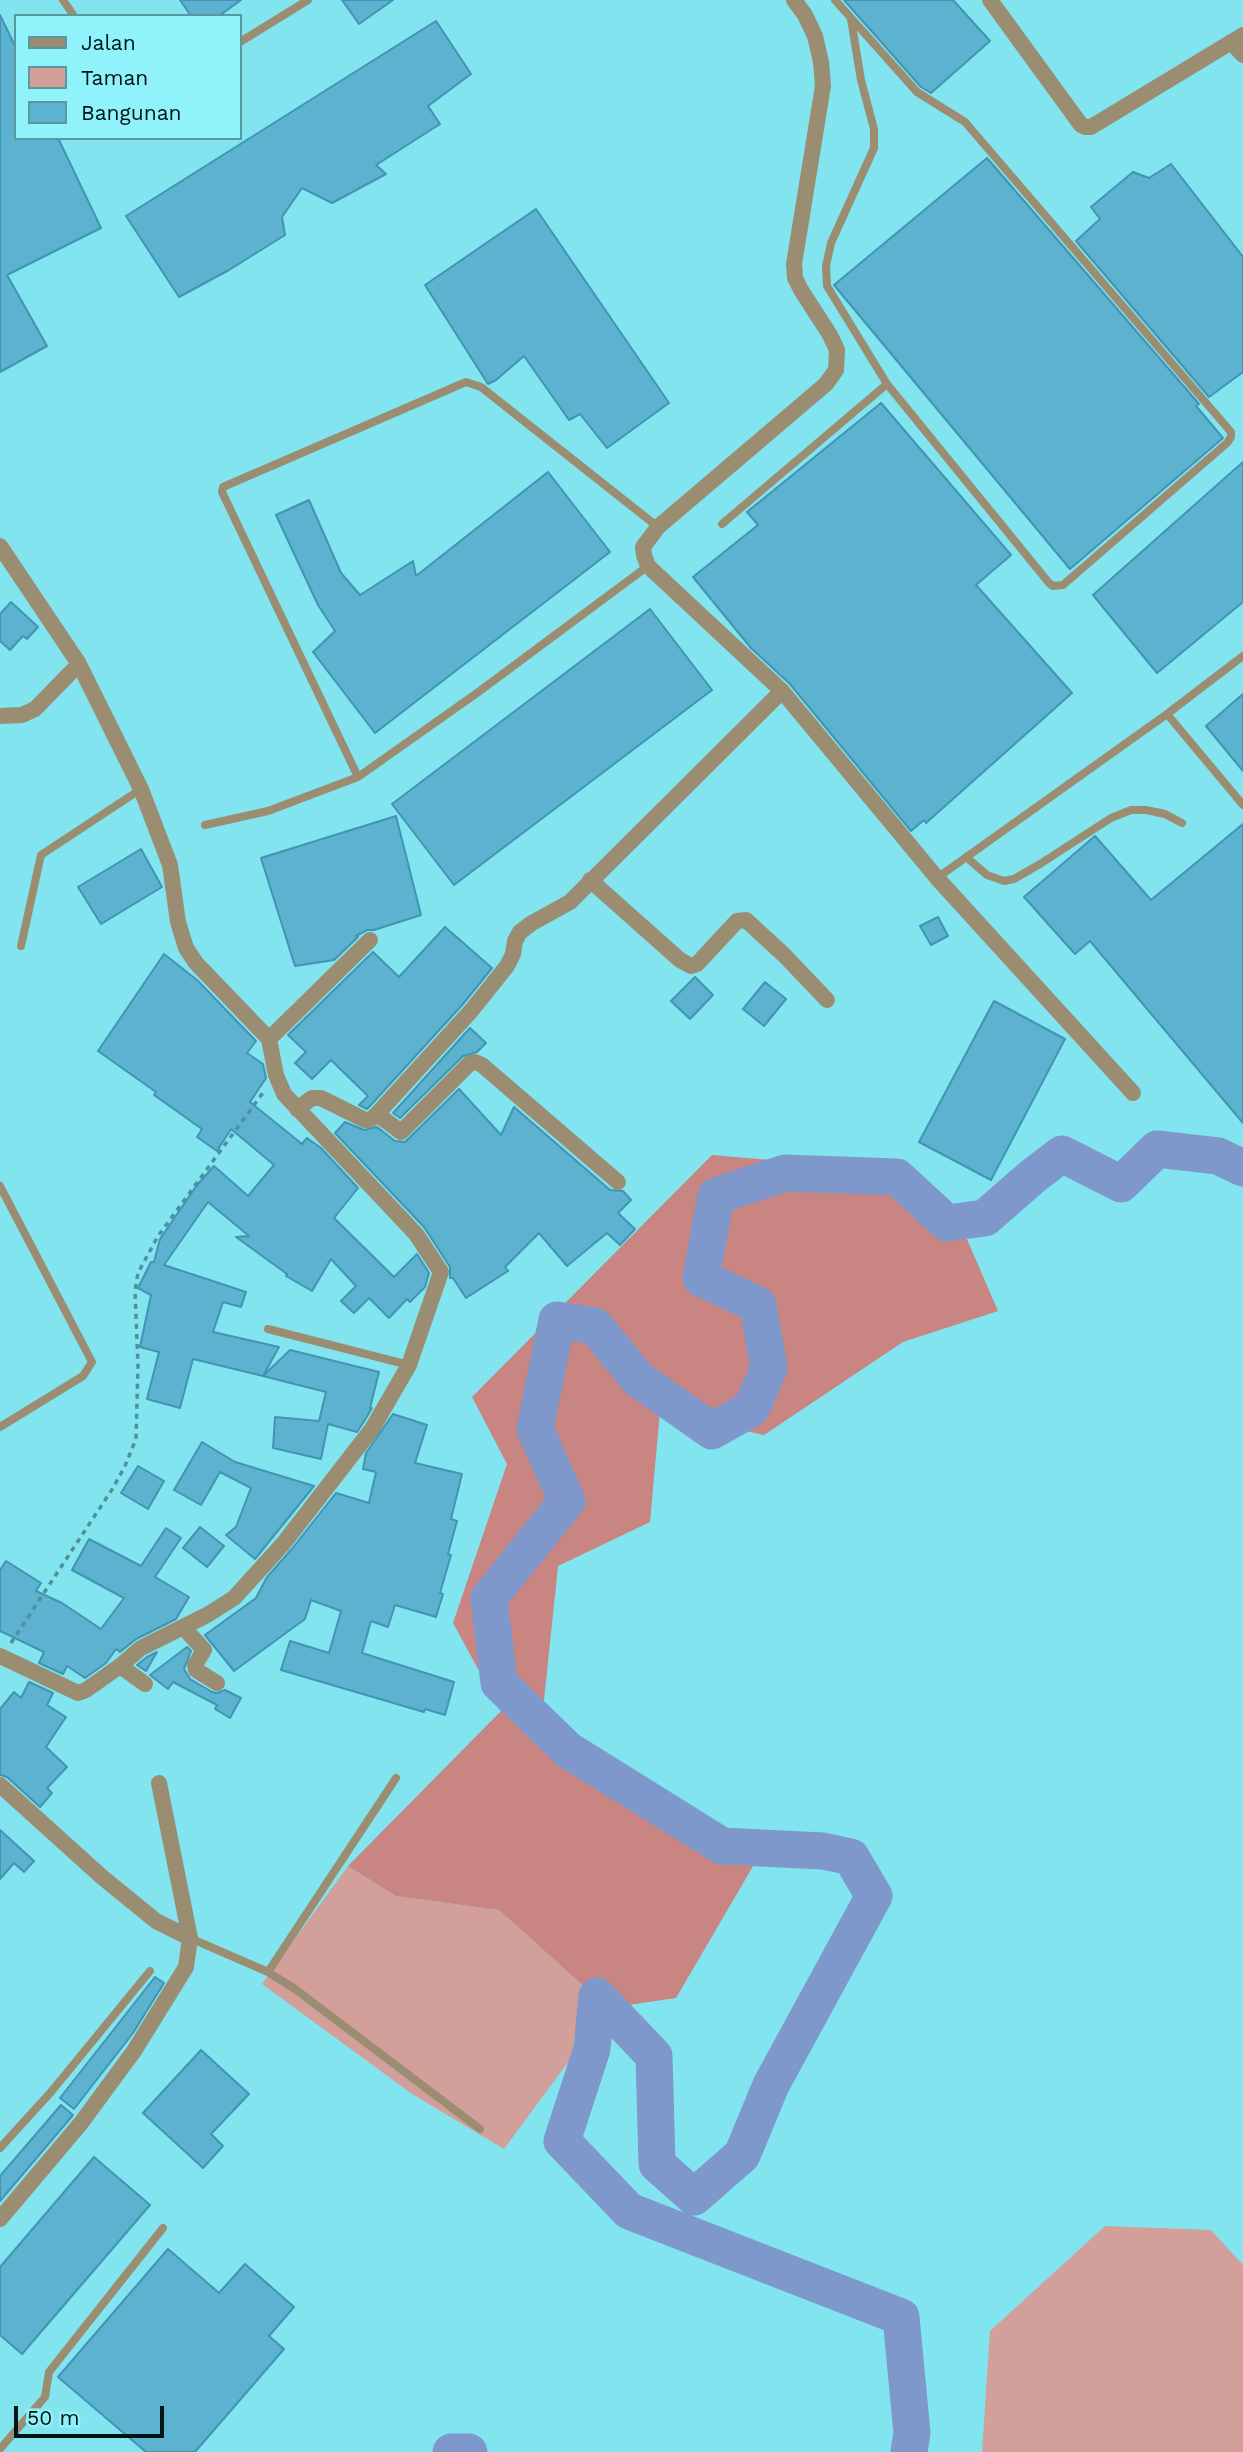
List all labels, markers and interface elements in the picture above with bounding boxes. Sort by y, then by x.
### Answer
legend [14,14,242,140]
text: Jalan [81,30,136,55]
text: Taman [81,65,148,90]
text: Bangunan [81,100,182,125]
scale bar [18,2392,168,2436]
text: 50 m [27,2405,79,2430]

